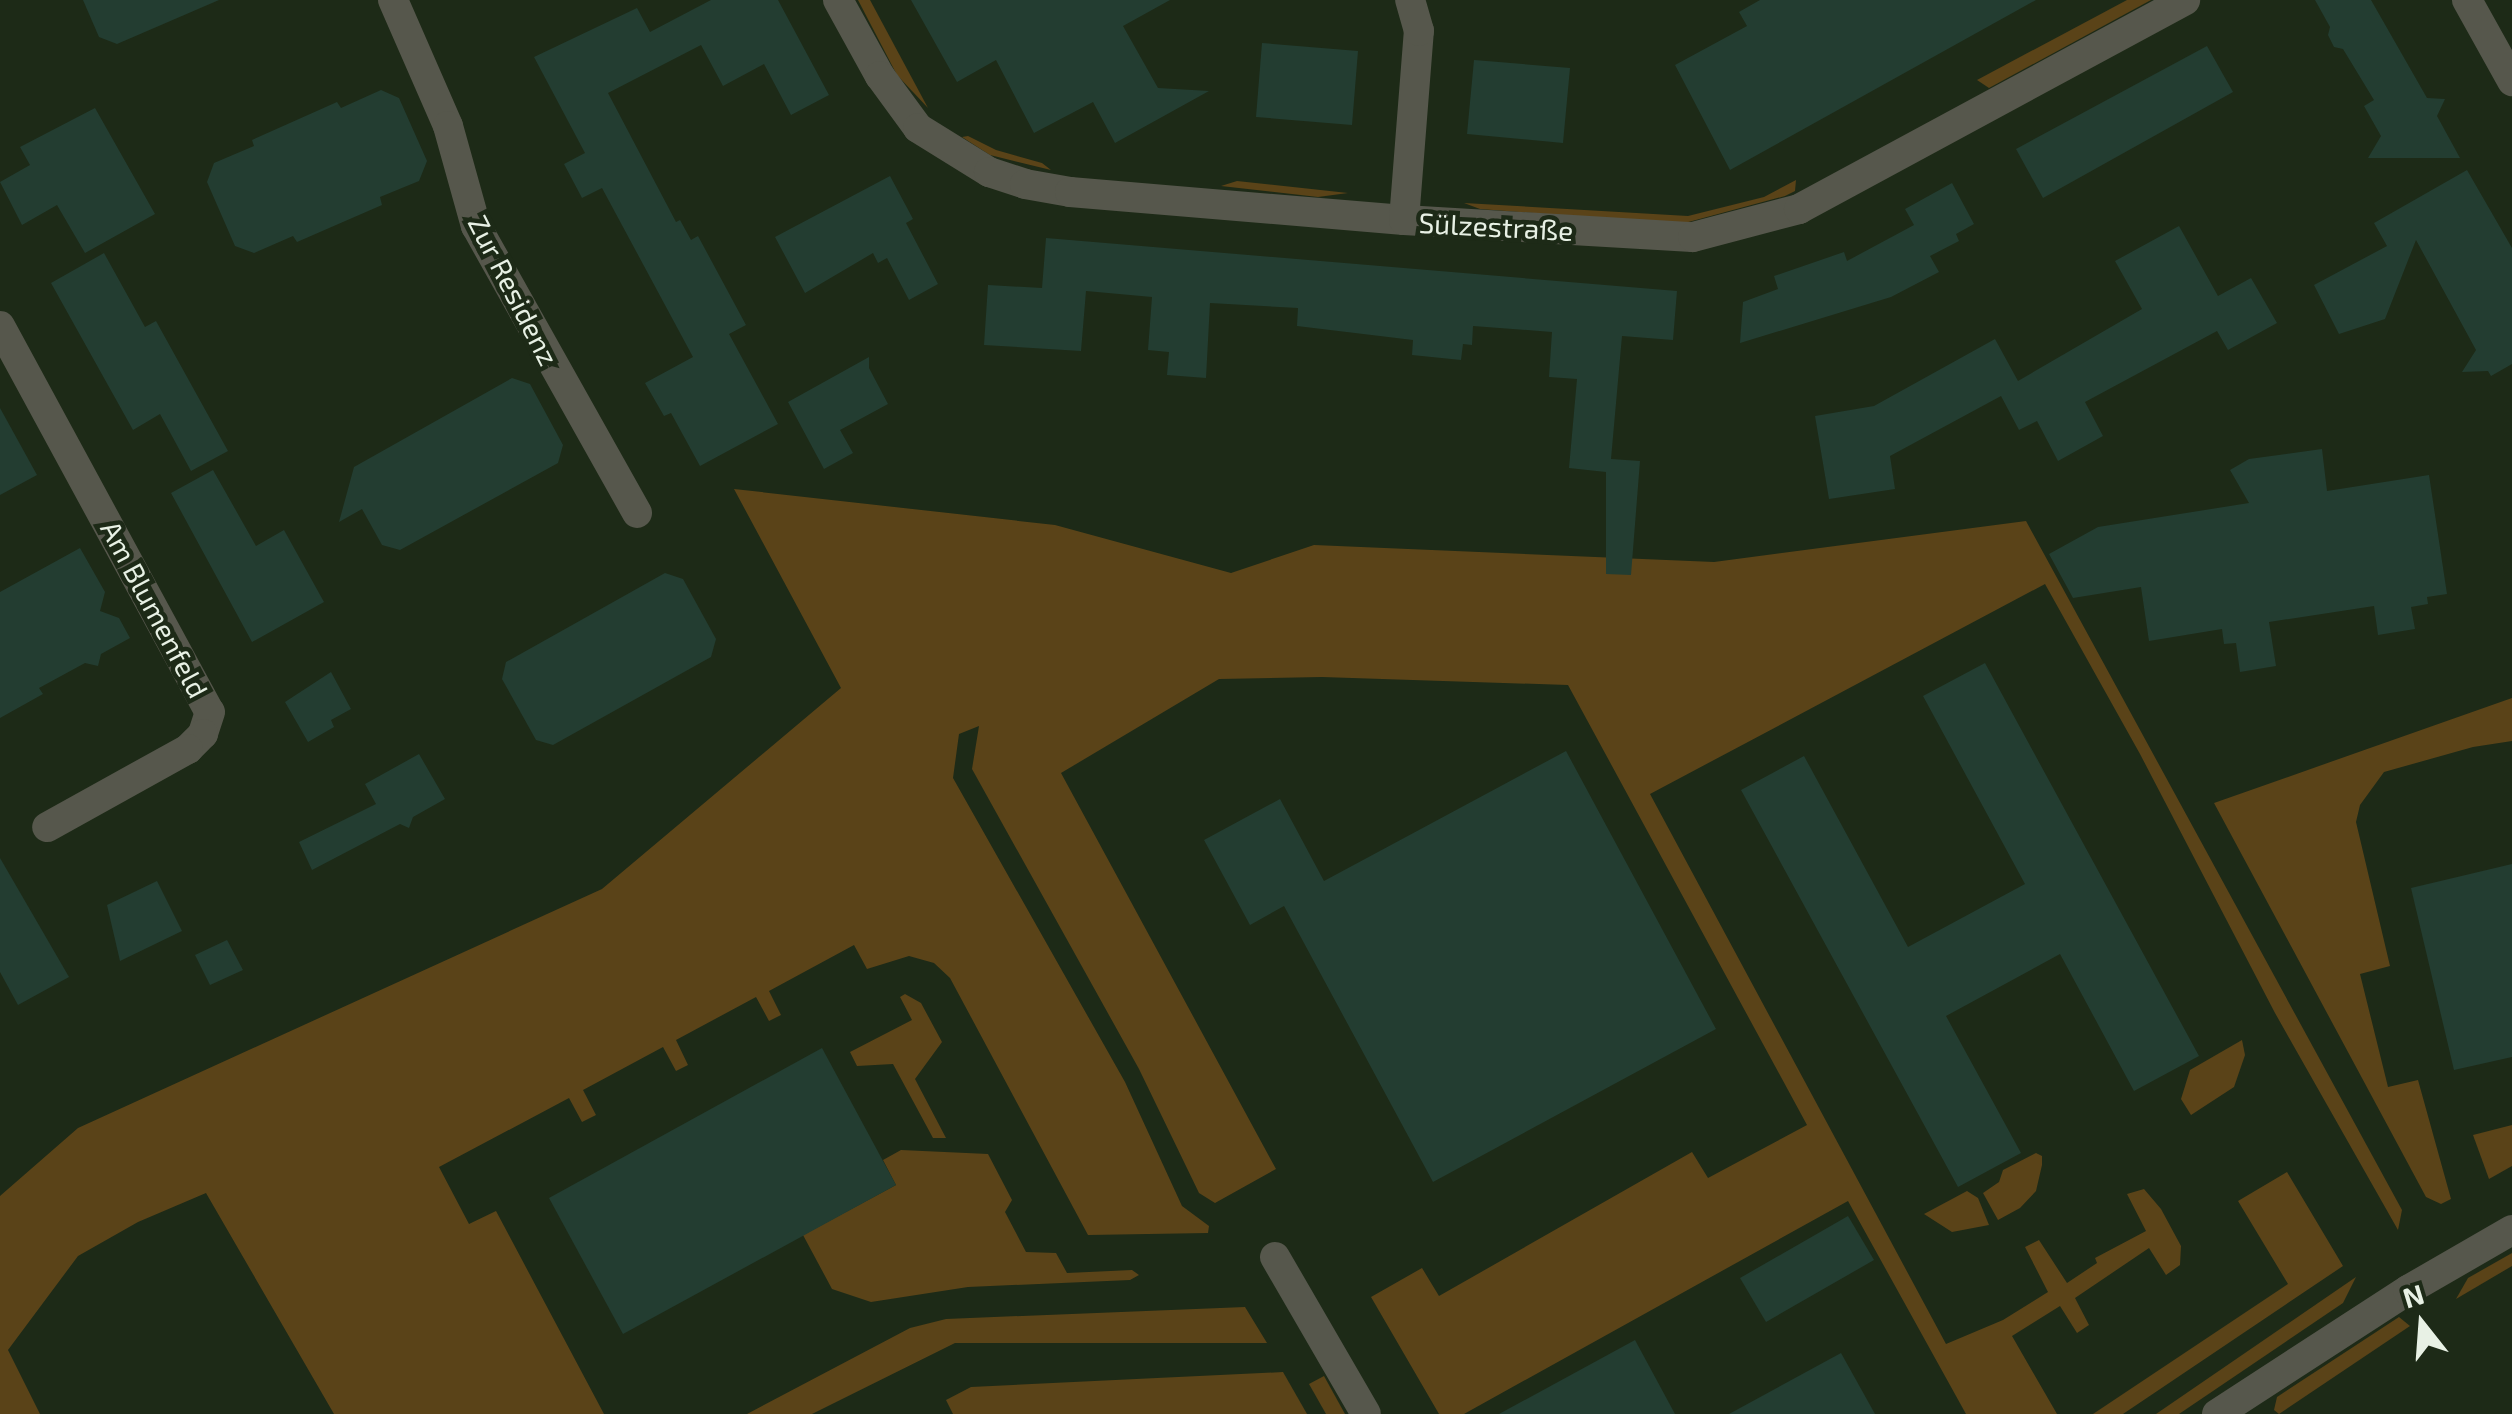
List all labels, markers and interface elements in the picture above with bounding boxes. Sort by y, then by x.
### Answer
street label: Sülzestraße [1418,205,1574,247]
street label: Zur Residenz [462,209,566,371]
street label: Am Blumenfeld [94,515,216,703]
north arrow [2372,1274,2472,1374]
text: N [2399,1276,2428,1315]

